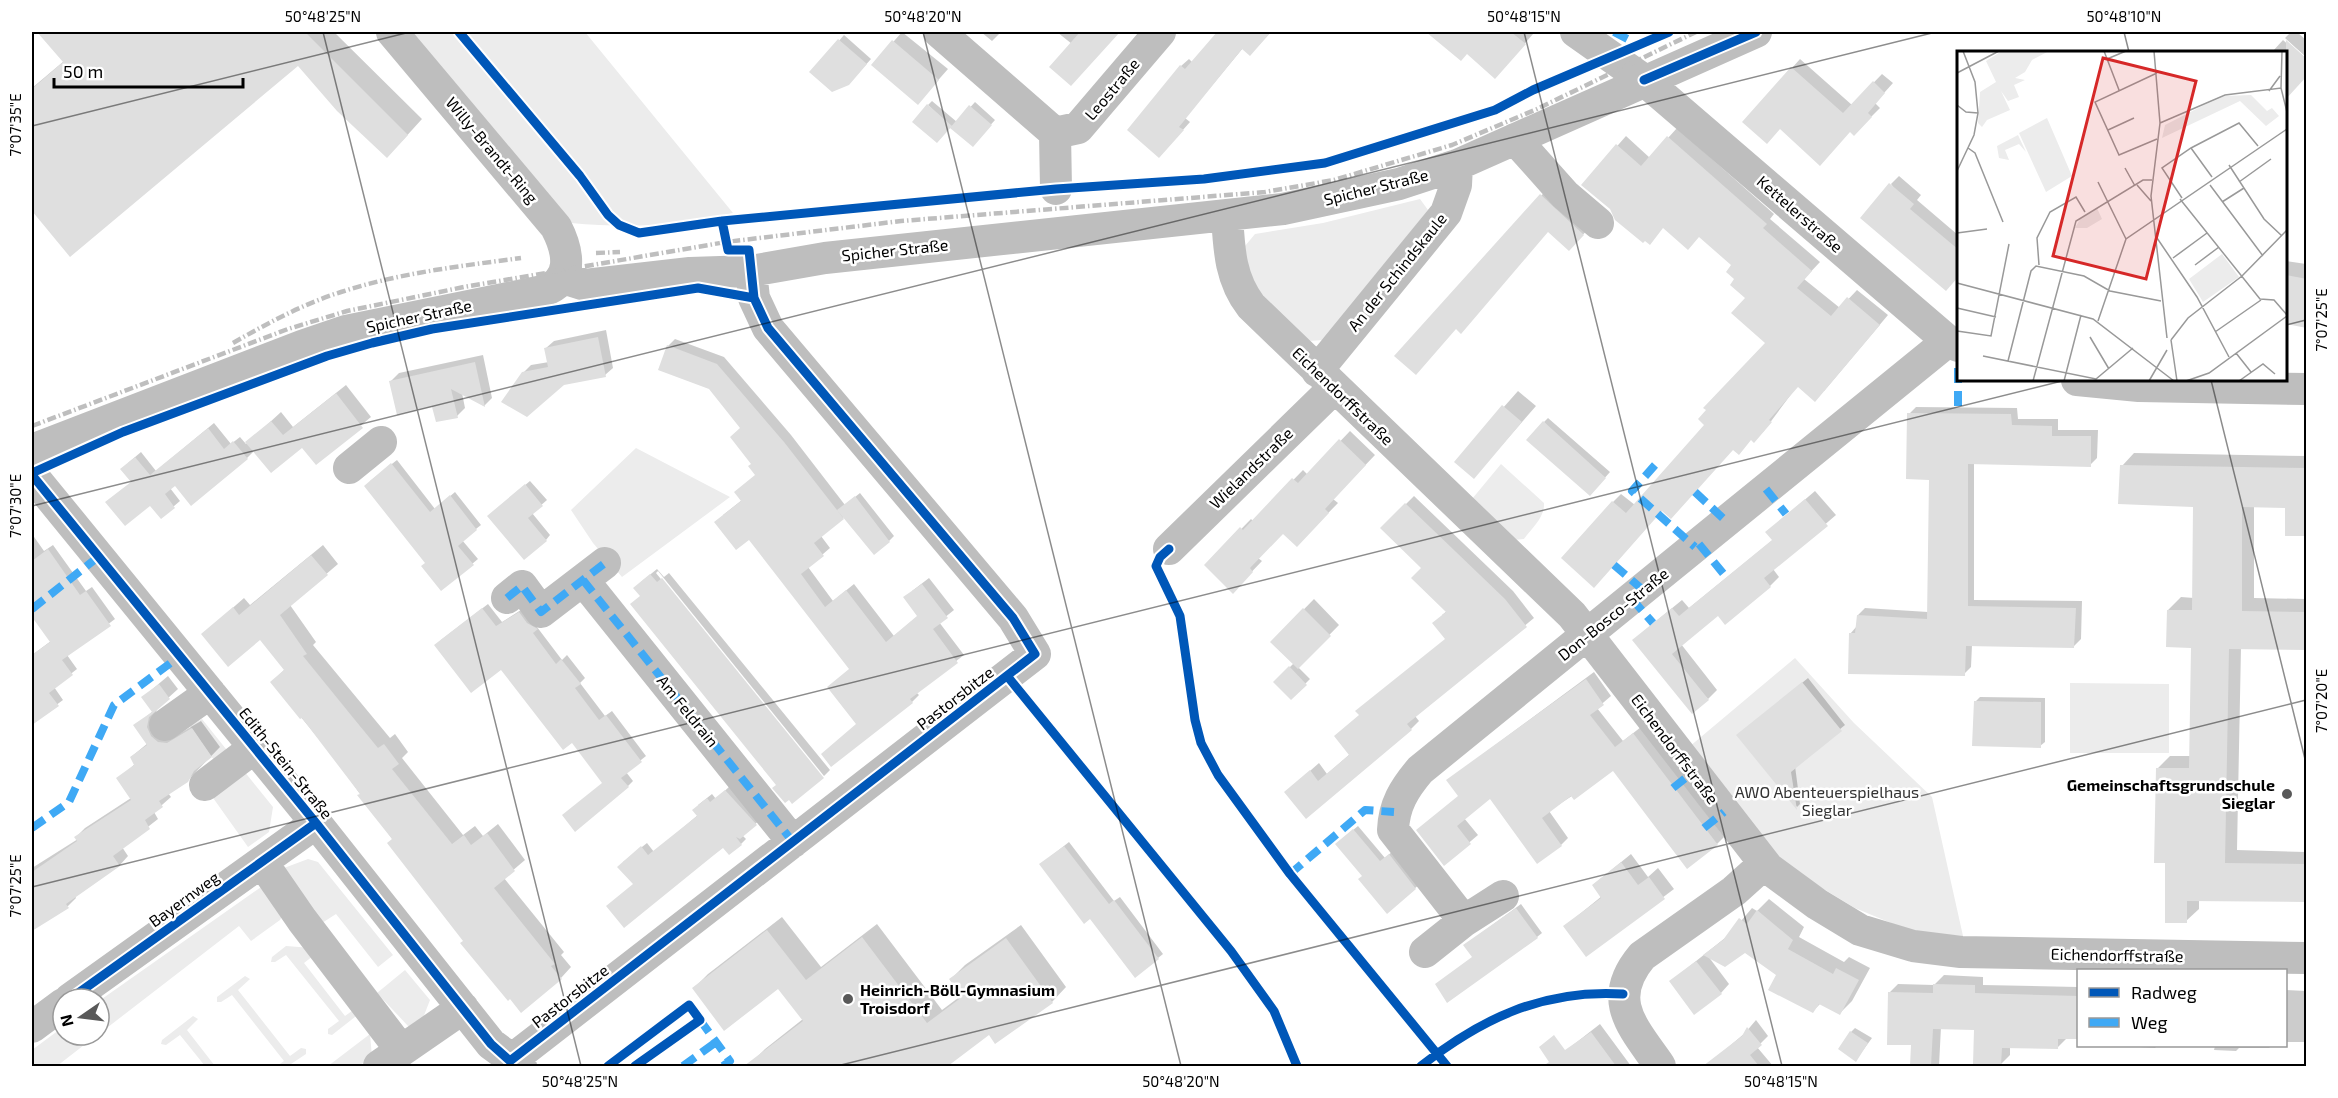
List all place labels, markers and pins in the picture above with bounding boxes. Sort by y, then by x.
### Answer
place label: Gemeinschaftsgrundschule Sieglar [2067,775,2275,812]
marker: Gemeinschaftsgrundschule Sieglar [2280,787,2294,801]
place label: Heinrich-Böll-Gymnasium Troisdorf [860,980,1055,1017]
marker: Heinrich-Böll-Gymnasium Troisdorf [841,992,855,1006]

